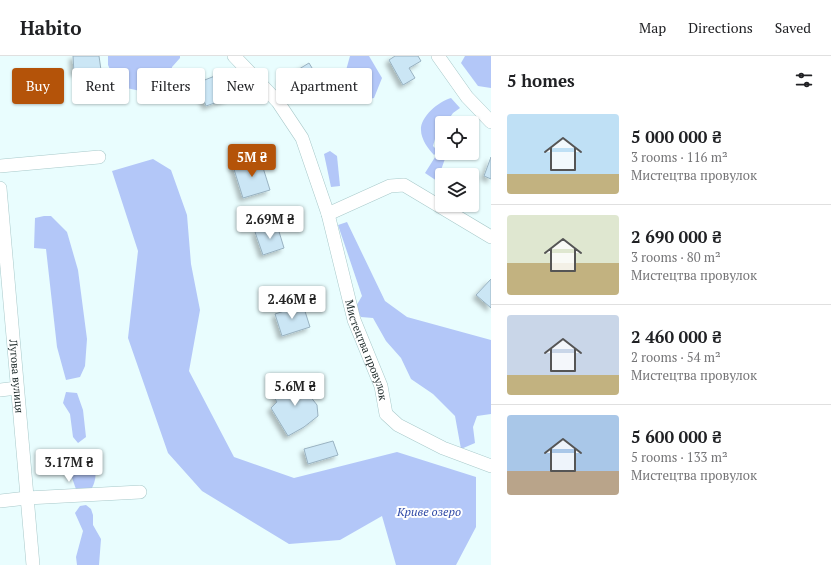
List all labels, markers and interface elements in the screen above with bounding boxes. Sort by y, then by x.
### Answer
text: Habito [20,15,82,40]
text: Map [639,18,666,37]
text: Directions [688,18,753,37]
text: Saved [775,18,811,37]
chip: Buy [12,68,64,104]
chip: Rent [72,68,129,104]
chip: Filters [137,68,205,104]
chip: New [213,68,268,104]
chip: Apartment [276,68,372,104]
text: 5 homes [507,69,575,92]
icon: filters [793,69,815,91]
map controls [435,116,479,212]
button: locate [435,116,479,160]
text: 5 000 000 ₴ [631,125,722,148]
icon: home [539,130,587,178]
pin: 5M ₴ [228,144,276,178]
text: 5M ₴ [237,148,267,166]
text: 3 rooms · 116 m² [631,148,728,166]
text: Мистецтва провулок [631,166,757,184]
button: layers [435,168,479,212]
pin: 2.69M ₴ [233,206,307,240]
text: 2.69M ₴ [246,210,294,228]
text: 2 690 000 ₴ [631,225,722,248]
icon: home [539,231,587,279]
text: 3 rooms · 80 m² [631,248,721,266]
text: Мистецтва провулок [631,266,757,284]
pin: 2.46M ₴ [255,286,329,320]
text: 2.46M ₴ [268,290,316,308]
street label: Мистецтва провулок [342,298,390,402]
text: 2 460 000 ₴ [631,325,722,348]
icon: home [539,331,587,379]
street label: Лугова вулиця [6,338,27,414]
text: 2 rooms · 54 m² [631,348,721,366]
text: Мистецтва провулок [631,366,757,384]
pin: 5.6M ₴ [262,373,328,407]
text: 5.6M ₴ [274,377,316,395]
text: 5 600 000 ₴ [631,425,722,448]
icon: home [539,431,587,479]
text: 5 rooms · 133 m² [631,448,728,466]
pin: 3.17M ₴ [32,449,106,483]
text: 3.17M ₴ [45,453,93,471]
text: Мистецтва провулок [631,466,757,484]
water label: Криве озеро [396,504,461,519]

